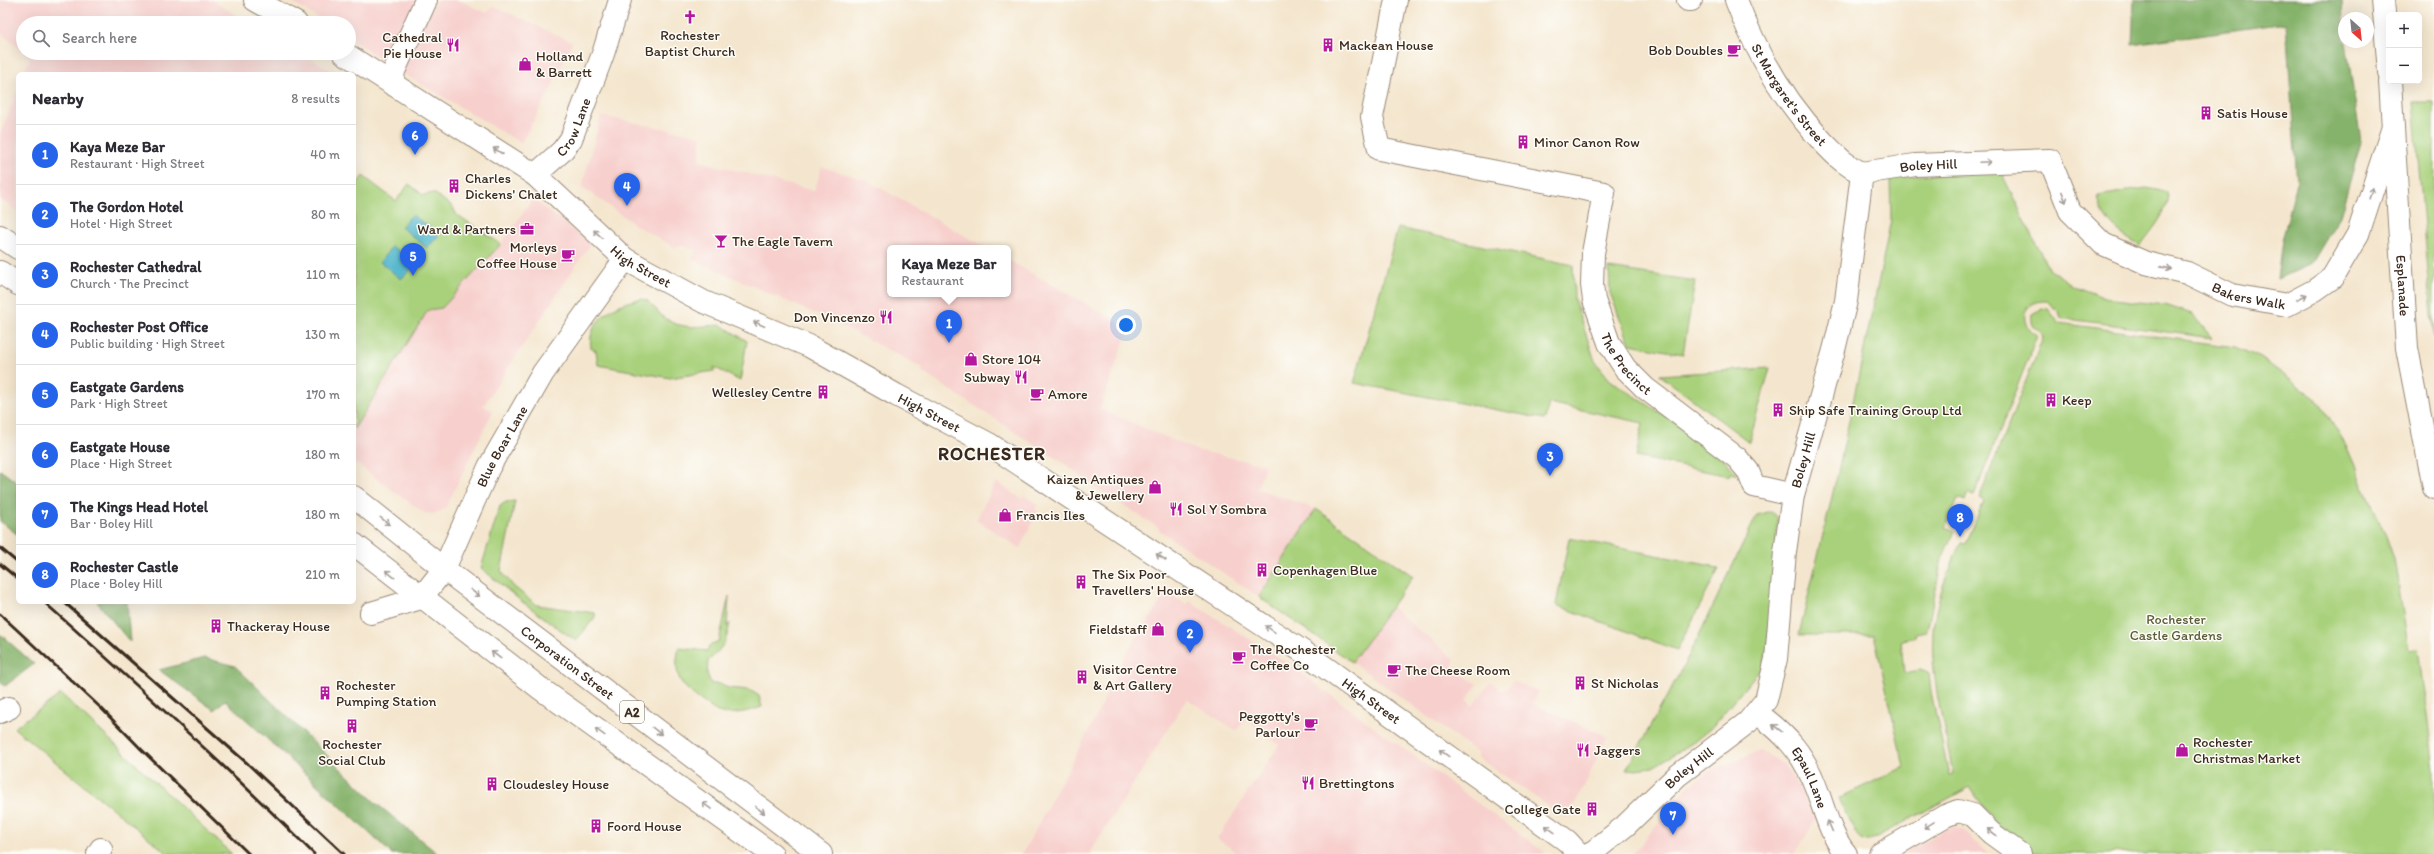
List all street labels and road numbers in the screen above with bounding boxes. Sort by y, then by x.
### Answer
street label: St Margaret's Street [1748,41,1830,150]
street label: Crow Lane [553,95,595,161]
street label: Boley Hill [1898,155,1958,176]
street label: High Street [607,242,674,291]
street label: Esplanade [2392,255,2413,317]
street label: Bakers Walk [2209,279,2287,314]
street label: The Precinct [1597,330,1655,399]
street label: High Street [895,390,963,436]
street label: Blue Boar Lane [473,402,532,490]
street label: Boley Hill [1787,430,1819,490]
street label: Corporation Street [517,622,617,703]
street label: High Street [1338,674,1404,728]
road number: A2 [620,701,644,723]
street label: Boley Hill [1661,743,1717,793]
street label: Epaul Lane [1788,743,1831,811]

